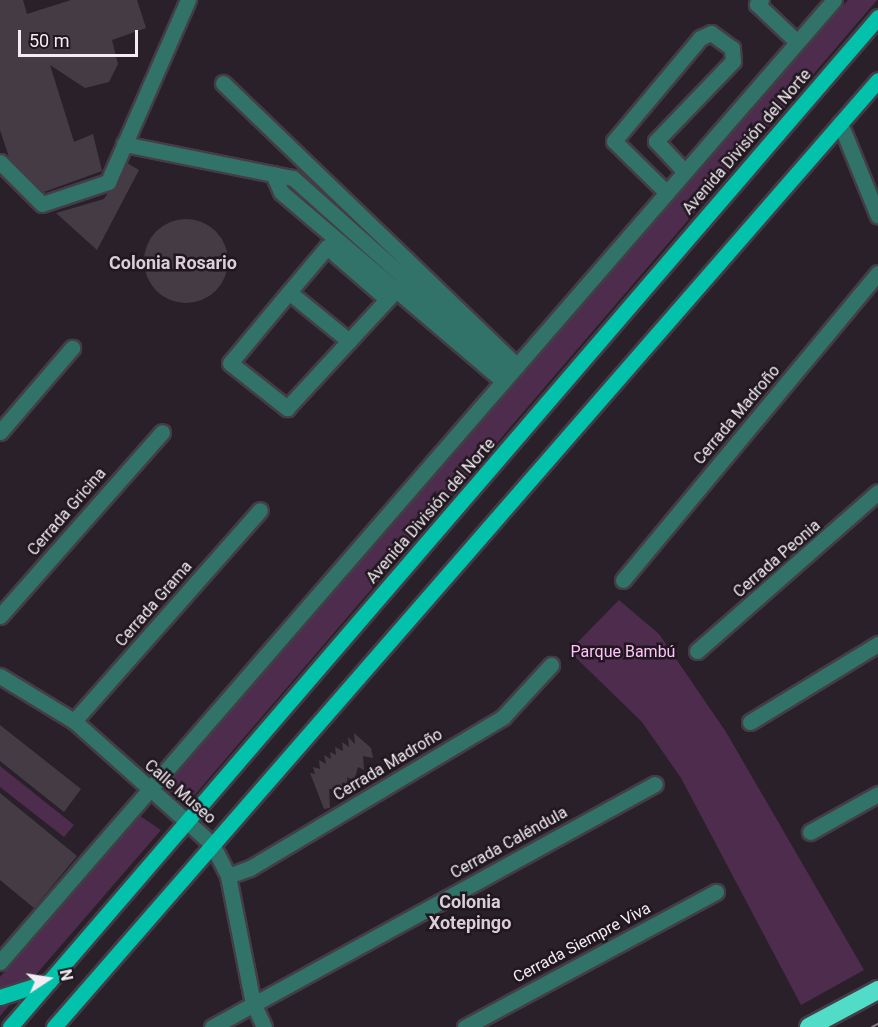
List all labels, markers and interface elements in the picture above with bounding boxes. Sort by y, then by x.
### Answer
scale bar [21,18,141,56]
text: 50 m [29,30,69,51]
street label: Avenida División del Norte [679,65,815,219]
district label: Colonia Rosario [109,252,237,274]
street label: Cerrada Madroño [690,361,784,469]
street label: Avenida División del Norte [363,434,499,588]
street label: Cerrada Gricina [24,464,110,560]
street label: Cerrada Peonia [730,516,824,602]
street label: Cerrada Grama [112,557,196,651]
park label: Parque Bambú [571,642,675,662]
street label: Cerrada Madroño [330,725,446,805]
street label: Calle Museo [140,756,220,828]
street label: Cerrada Caléndula [447,803,571,883]
district label: Colonia Xotepingo [429,892,511,934]
street label: Cerrada Siempre Viva [510,899,654,987]
north arrow [18,949,78,1009]
text: N [56,968,77,983]

